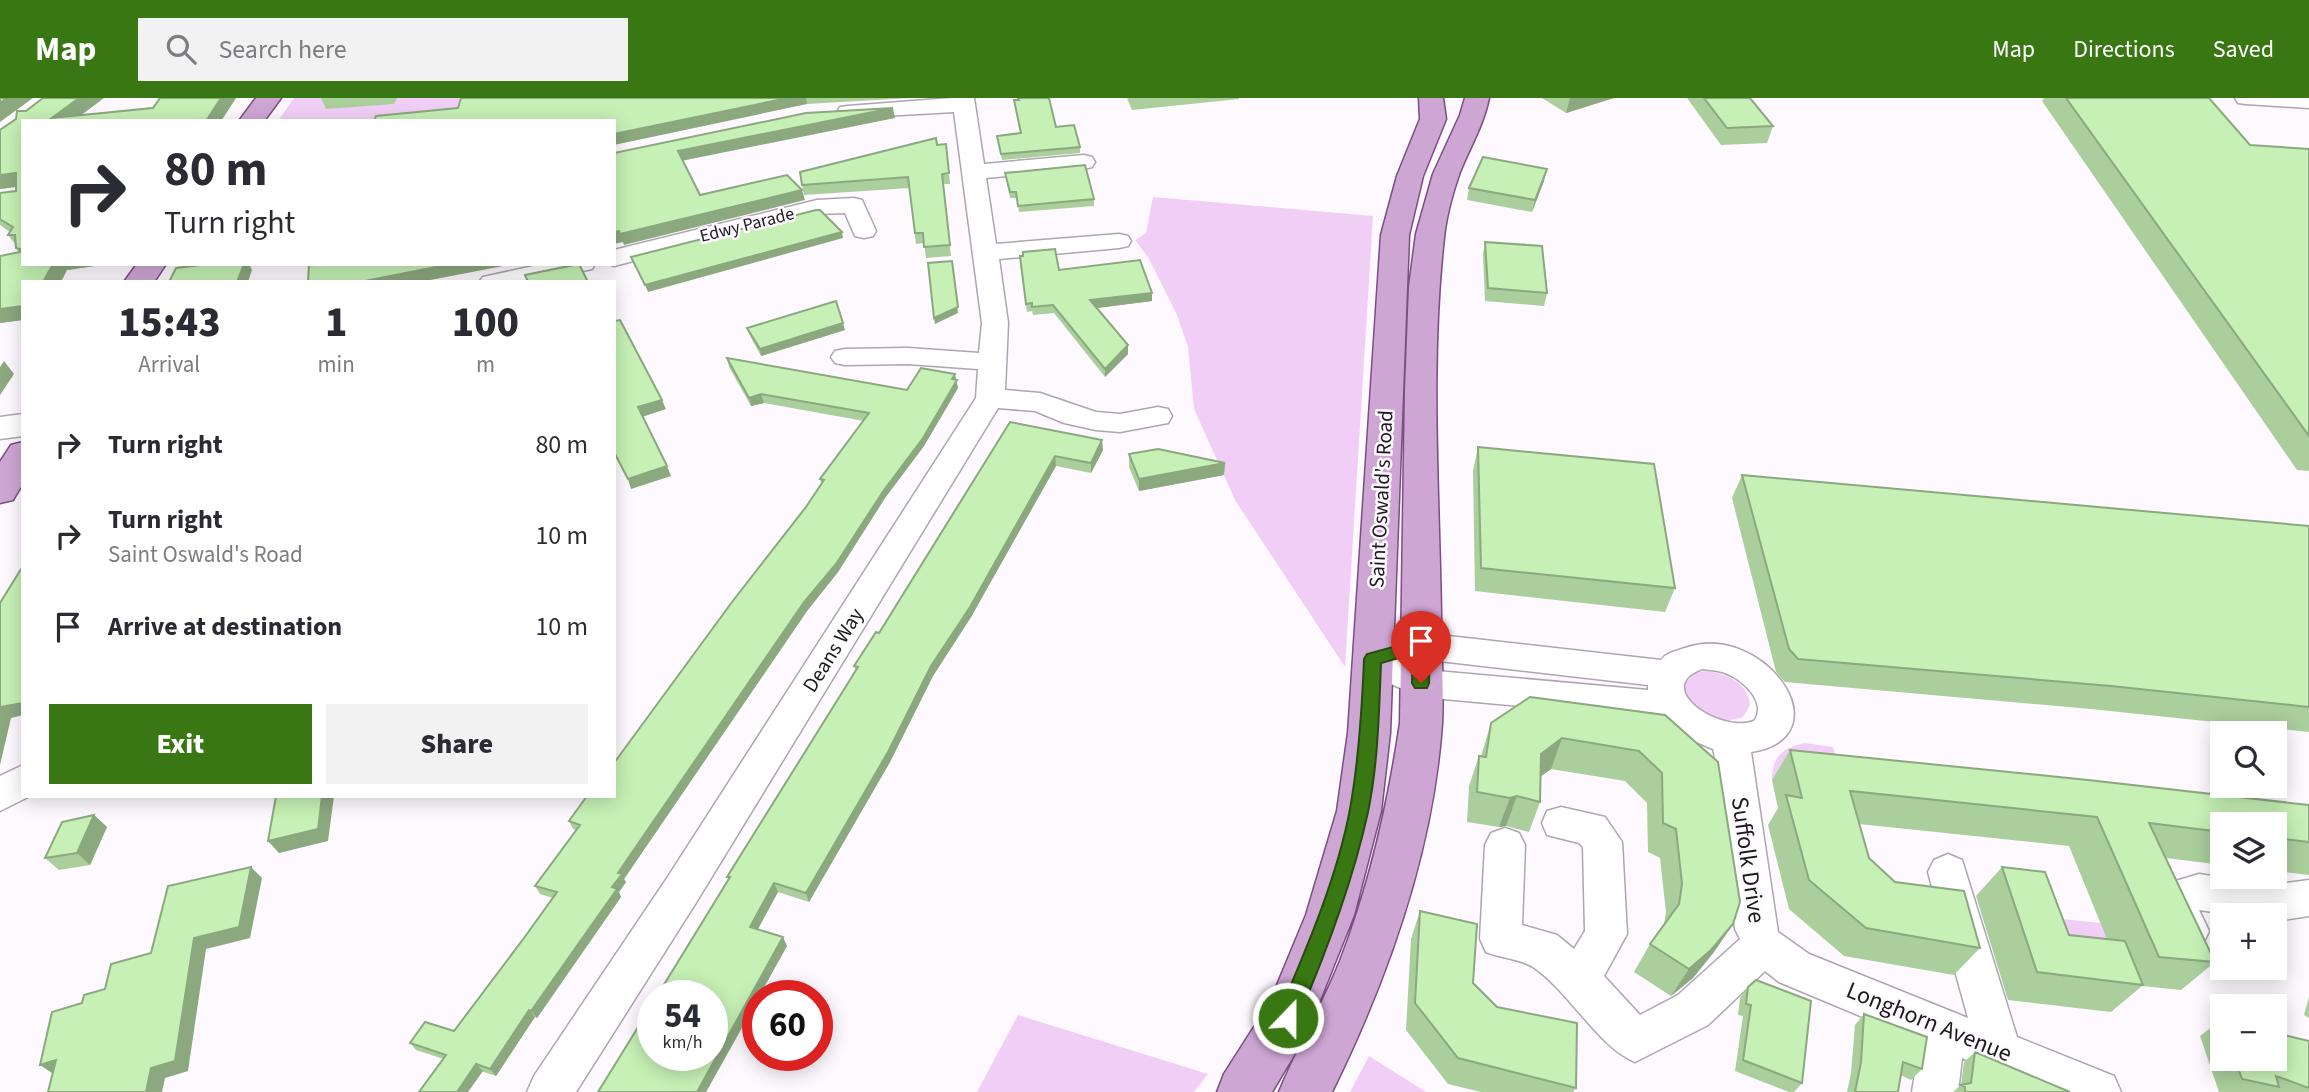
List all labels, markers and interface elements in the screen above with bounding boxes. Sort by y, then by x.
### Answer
search box [138,18,628,81]
text: Map [35,26,96,73]
icon: search [162,30,200,68]
text: Search here [218,31,347,68]
text: Map [1992,32,2035,67]
text: Directions [2073,32,2175,67]
text: Saved [2213,32,2274,67]
text: 80 m [164,135,268,205]
icon: right [49,147,140,238]
text: Turn right [164,200,295,246]
street label: Edwy Parade [697,201,797,249]
text: 15:43 [118,293,221,353]
text: 1 [325,293,347,353]
text: 100 [452,293,519,353]
text: Arrival [138,348,200,381]
text: min [318,348,355,381]
text: m [476,348,495,381]
street label: Saint Oswald's Road [1361,409,1401,589]
icon: right [49,426,87,464]
text: Turn right [108,426,223,463]
text: 80 m [535,426,588,463]
text: Turn right [108,501,223,538]
icon: right [49,517,87,555]
text: 10 m [535,517,588,554]
text: Saint Oswald's Road [108,538,303,571]
street label: Deans Way [795,602,871,698]
icon: arrive [49,608,87,646]
text: Arrive at destination [108,608,342,645]
text: 10 m [535,608,588,645]
pin [1391,611,1451,683]
icon: arrive [1402,622,1440,660]
button: Exit [49,704,312,784]
button: Share [326,704,588,784]
map controls [2210,721,2287,1071]
button: search [2210,721,2287,798]
street label: Suffolk Drive [1722,795,1774,925]
button: layers [2210,812,2287,889]
button: + [2210,903,2287,980]
street label: Longhorn Avenue [1841,973,2017,1071]
speed limit sign: 60 [742,980,833,1071]
position arrow [1251,981,1325,1055]
text: 54 [664,991,701,1041]
button: − [2210,994,2287,1071]
text: km/h [663,1030,702,1055]

